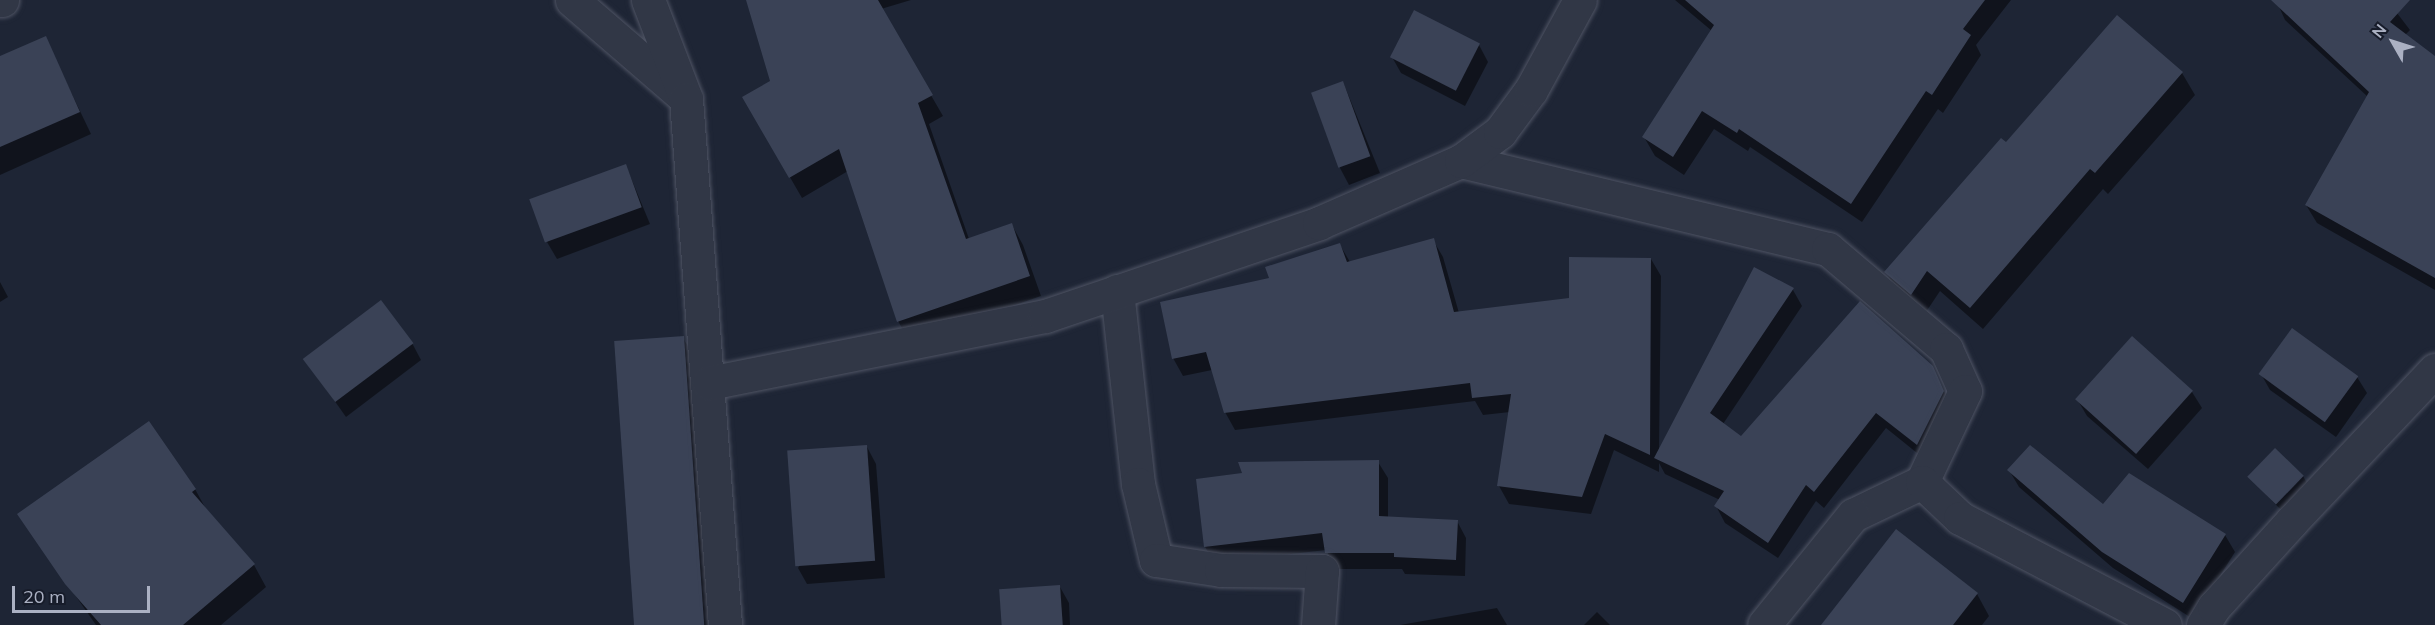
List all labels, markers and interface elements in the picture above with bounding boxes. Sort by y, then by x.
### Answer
north arrow [2363,12,2423,72]
text: N [2367,20,2391,42]
scale bar [15,574,153,612]
text: 20 m [23,585,65,608]

